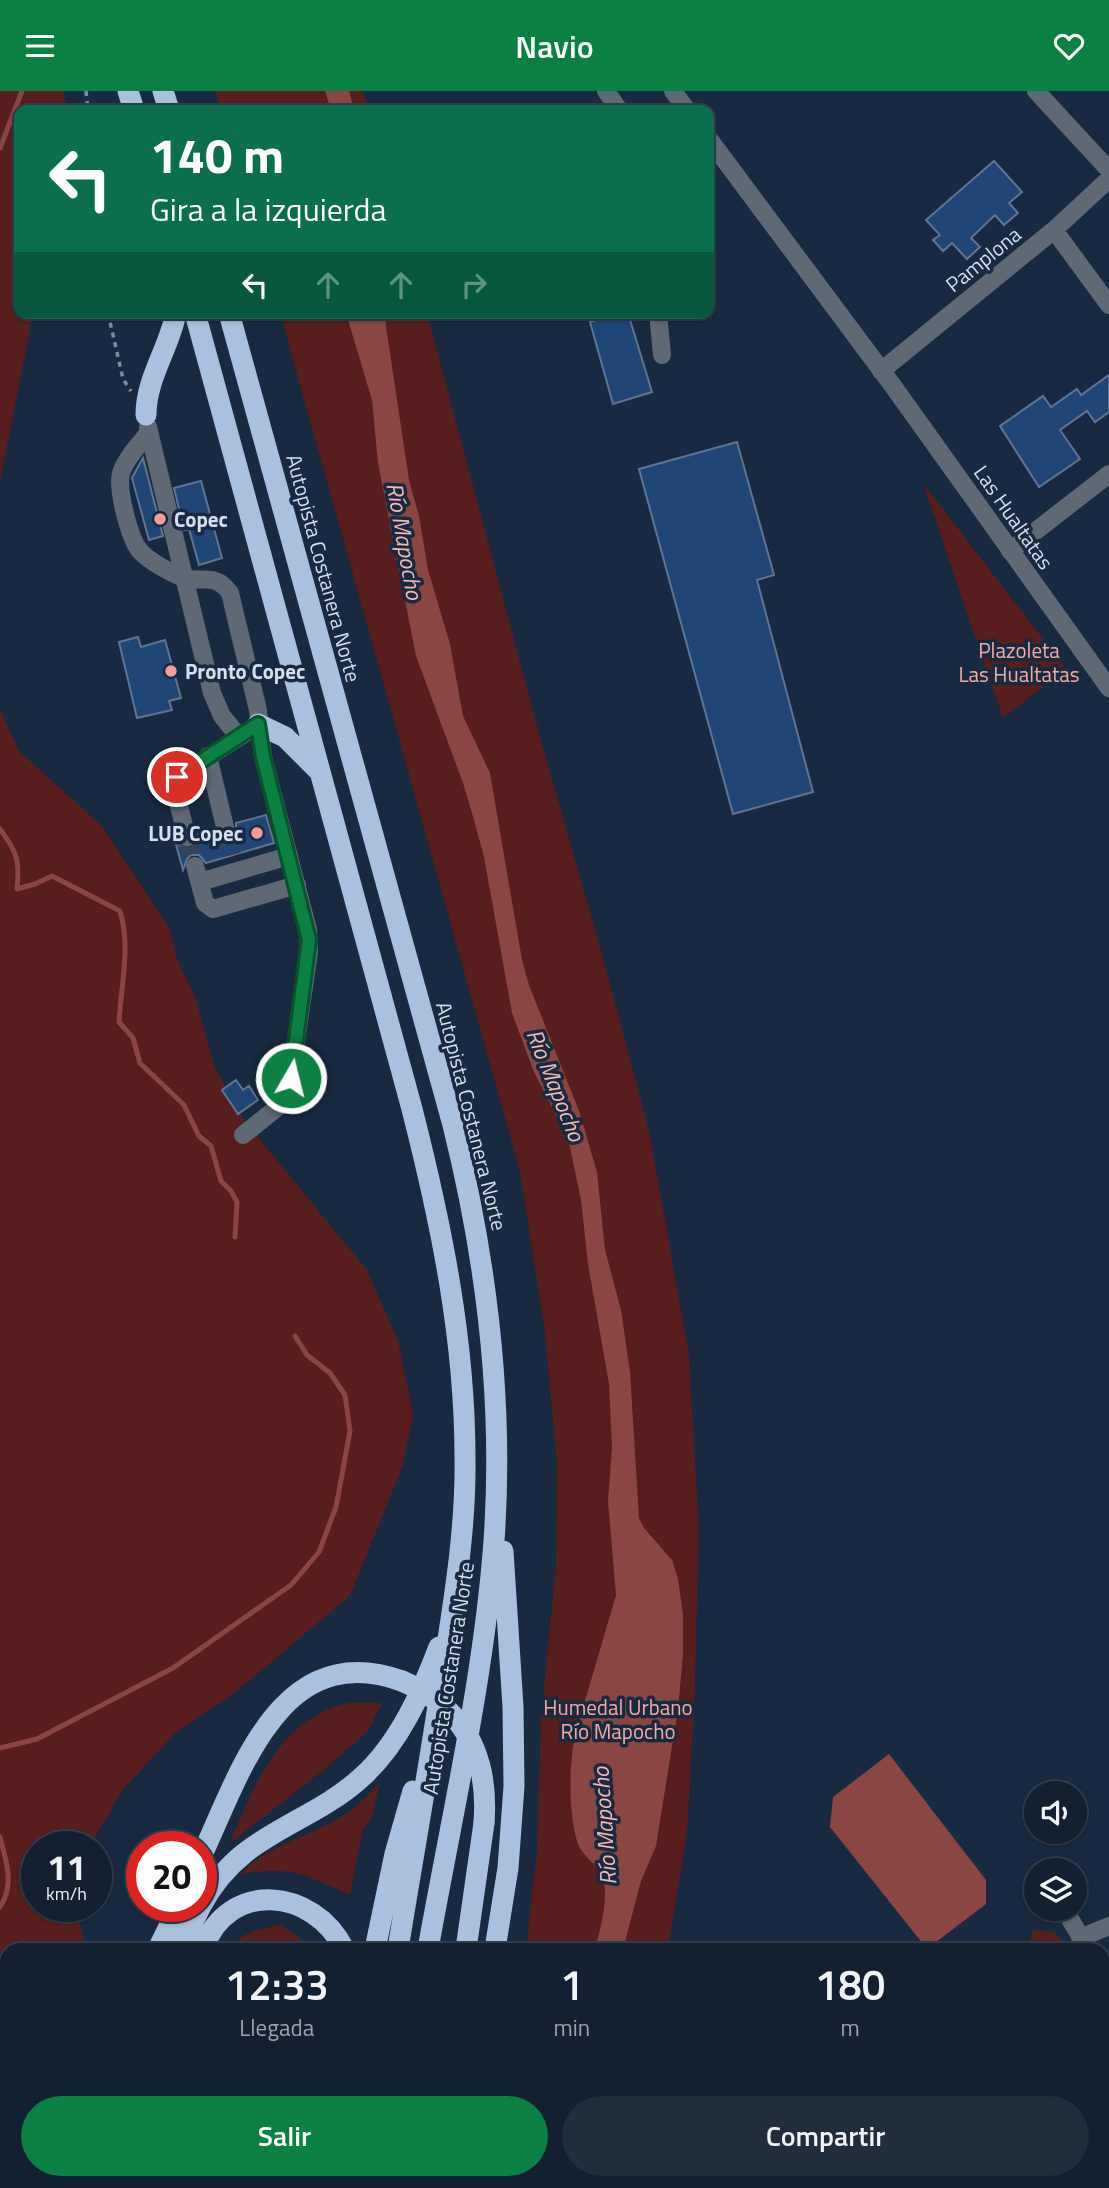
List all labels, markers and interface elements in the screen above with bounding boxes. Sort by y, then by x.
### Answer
text: Navio [515,22,594,70]
icon: menu [21,27,59,65]
icon: heart [1050,27,1088,65]
text: 140 m [150,117,284,192]
icon: left [35,133,126,224]
text: Gira a la izquierda [150,185,386,233]
street label: Pamplona [938,218,1028,300]
icon: left [236,266,274,304]
icon: ahead [309,266,347,304]
icon: ahead [382,266,420,304]
icon: right [455,266,493,304]
street label: Autopista Costanera Norte [278,450,370,686]
street label: Las Hualtatas [966,458,1062,576]
water label: Río Mapocho [377,480,433,603]
place label: Copec [174,503,228,535]
marker: Copec [152,511,168,527]
park label: Plazoleta Las Hualtatas [958,634,1080,690]
place label: Pronto Copec [185,655,305,687]
marker: Pronto Copec [163,663,179,679]
pin [147,747,207,807]
icon: arrive [158,758,196,796]
place label: LUB Copec [148,817,243,849]
marker: LUB Copec [249,825,265,841]
street label: Autopista Costanera Norte [428,998,516,1234]
water label: Río Mapocho [518,1024,595,1147]
position arrow [254,1041,328,1115]
street label: Autopista Costanera Norte [414,1560,482,1796]
park label: Humedal Urbano Río Mapocho [543,1691,693,1747]
water label: Río Mapocho [582,1765,626,1886]
map controls [1024,1781,1087,1921]
button: sound [1024,1781,1087,1844]
speed limit sign: 20 [126,1831,217,1922]
text: 11 [47,1840,86,1894]
button: layers [1024,1858,1087,1921]
text: km/h [46,1880,87,1907]
text: 12:33 [225,1952,329,2016]
text: 1 [560,1952,584,2016]
text: 180 [815,1952,885,2016]
text: Llegada [239,2010,314,2045]
text: min [553,2010,590,2045]
text: m [840,2010,860,2045]
button: Salir [21,2096,548,2176]
button: Compartir [562,2096,1089,2176]

